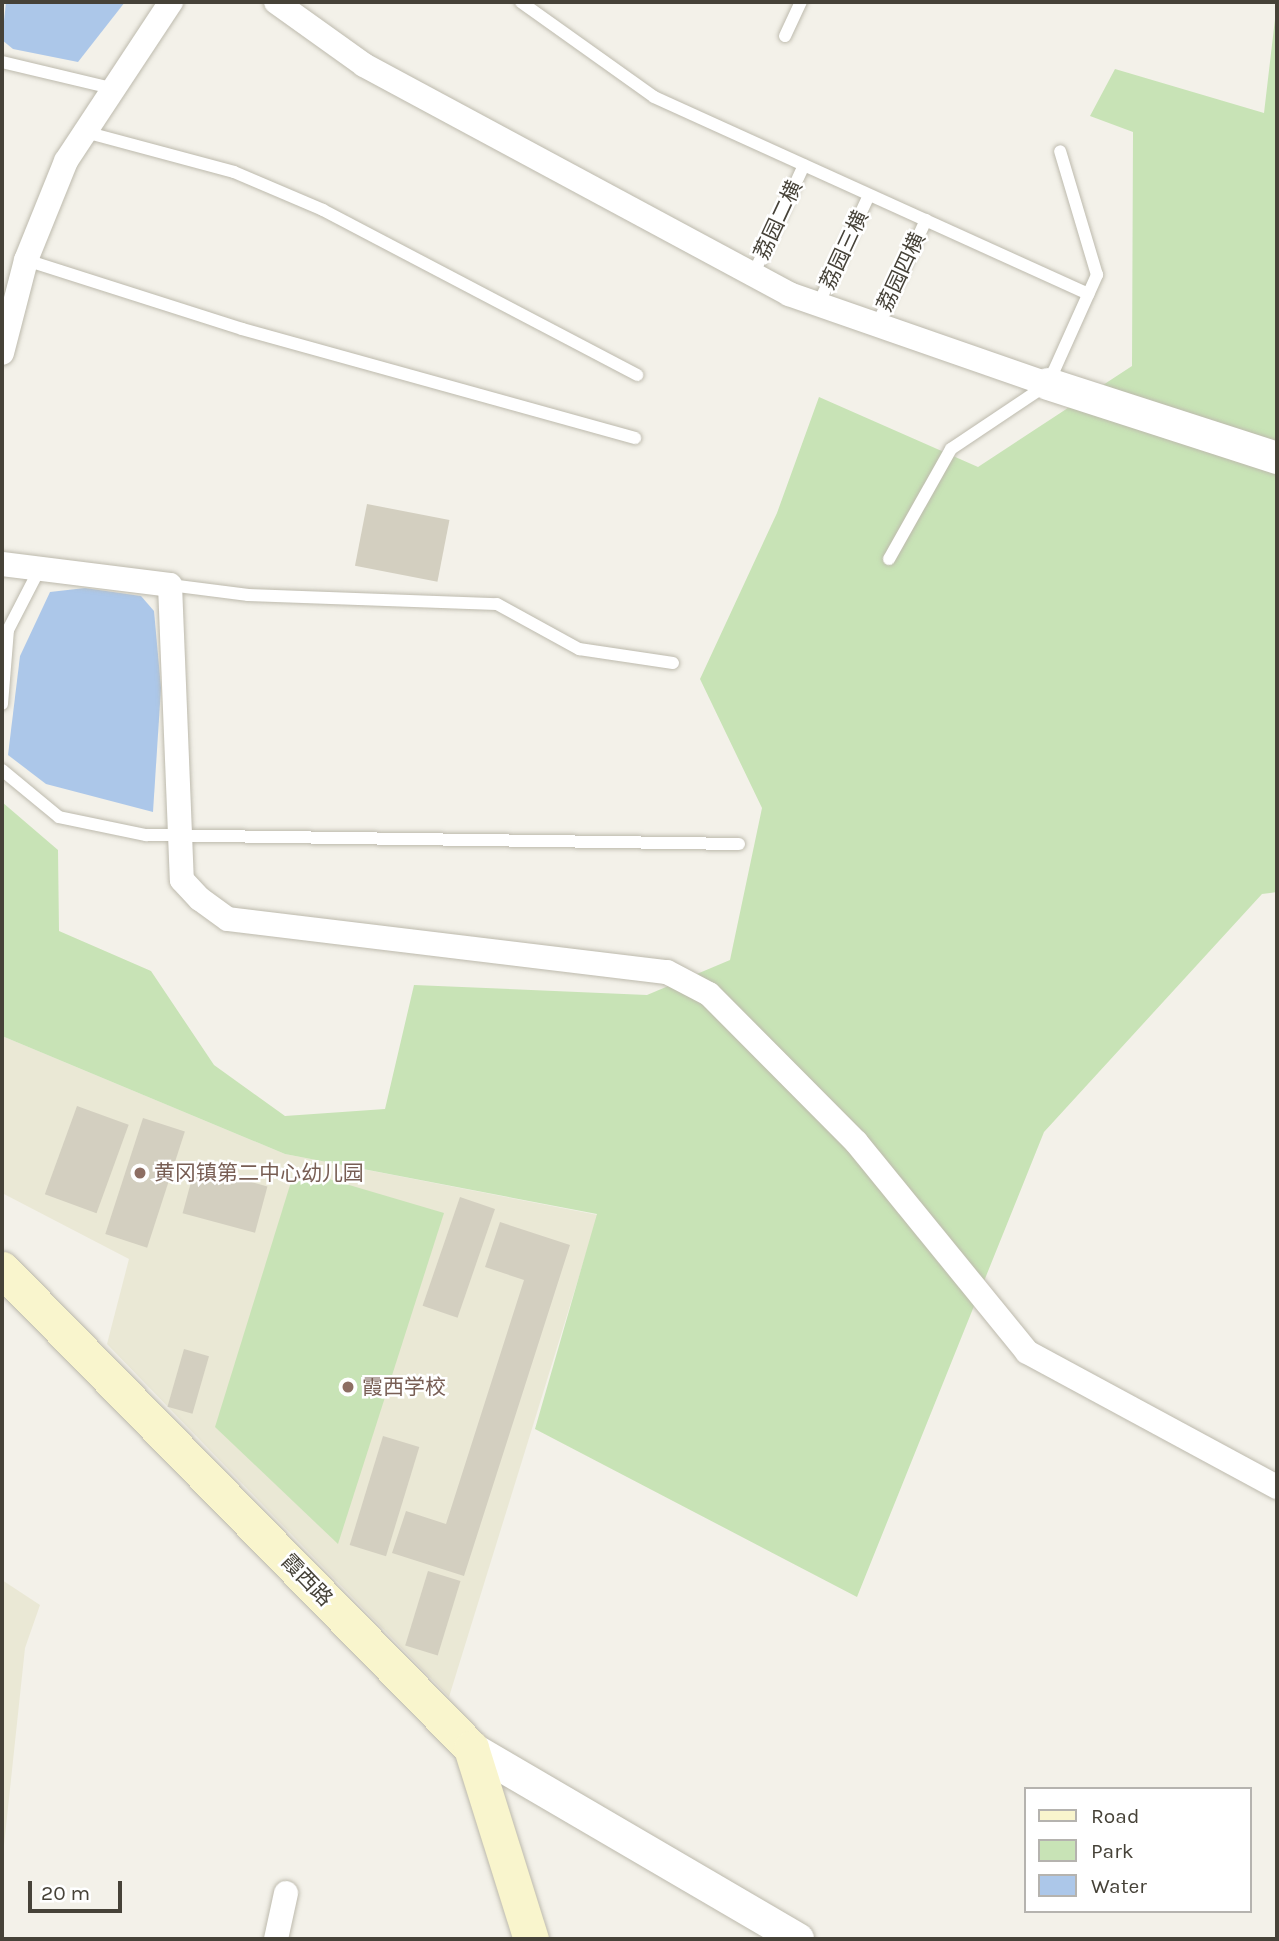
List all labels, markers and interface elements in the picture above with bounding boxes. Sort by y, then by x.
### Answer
street label: 荔园二横 [749,177,807,263]
street label: 荔园三横 [815,207,873,293]
street label: 荔园四横 [872,229,930,315]
place label: 黄冈镇第二中心幼儿园 [154,1160,364,1186]
marker: 黄冈镇第二中心幼儿园 [132,1165,148,1181]
place label: 霞西学校 [362,1374,446,1400]
marker: 霞西学校 [340,1379,356,1395]
street label: 霞西路 [276,1549,338,1611]
legend [1024,1787,1251,1913]
text: Road [1091,1804,1139,1828]
text: Park [1091,1839,1134,1863]
scale bar [32,1868,126,1912]
text: Water [1091,1874,1147,1898]
text: 20 m [41,1881,90,1905]

